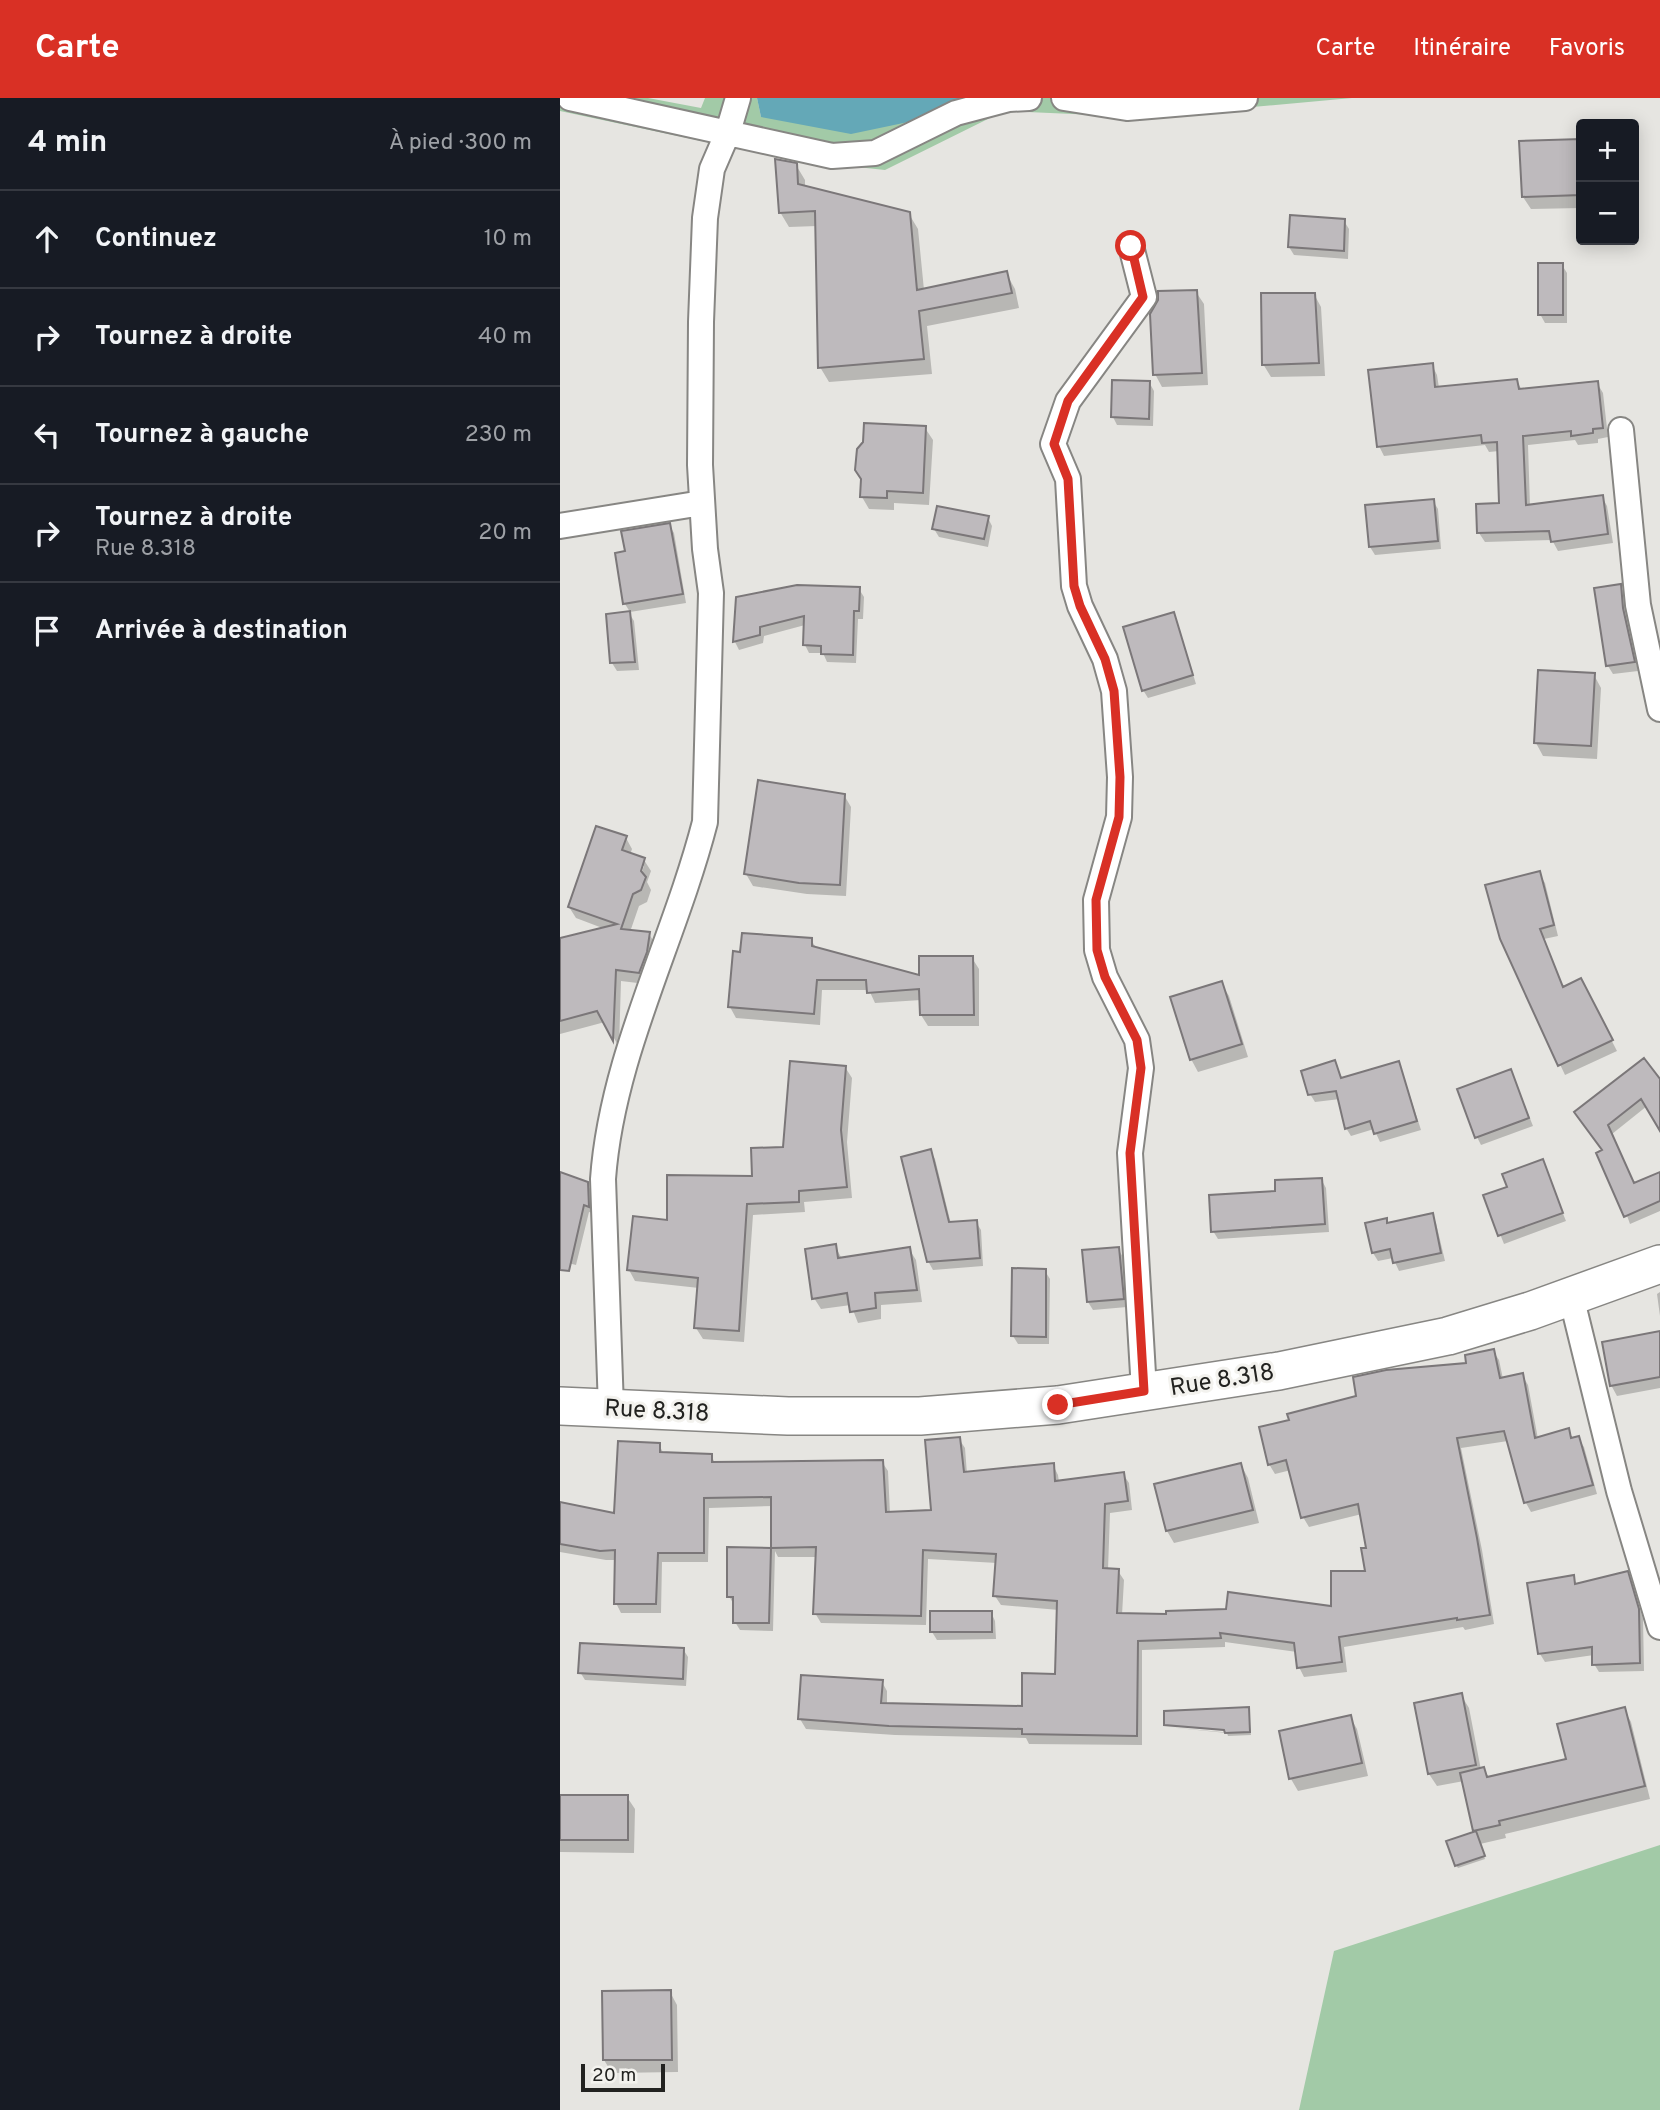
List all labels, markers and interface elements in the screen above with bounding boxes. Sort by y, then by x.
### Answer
text: Carte [35,28,120,70]
text: Carte [1315,34,1375,64]
text: Itinéraire [1413,34,1511,64]
text: Favoris [1549,34,1625,64]
map controls [1576,119,1639,245]
button: + [1576,119,1639,182]
text: 4 min [28,125,107,162]
text: À pied · 300 m [389,129,532,158]
button: − [1576,182,1639,245]
icon: ahead [28,220,66,258]
text: Continuez [95,223,217,256]
text: 10 m [484,225,532,254]
route start [1115,230,1146,261]
icon: right [28,318,66,356]
text: Tournez à droite [95,321,292,354]
text: 40 m [478,323,532,352]
icon: left [28,416,66,454]
text: Tournez à gauche [95,419,309,452]
text: 230 m [465,421,532,450]
text: Tournez à droite [95,502,292,535]
icon: right [28,514,66,552]
text: 20 m [478,519,532,548]
text: Rue 8.318 [95,535,196,564]
icon: arrive [28,612,66,650]
text: Arrivée à destination [95,615,348,648]
street label: Rue 8.318 [1168,1358,1277,1404]
route end [1042,1389,1073,1420]
street label: Rue 8.318 [603,1394,710,1430]
scale bar [581,2061,665,2093]
text: 20 m [592,2064,636,2088]

